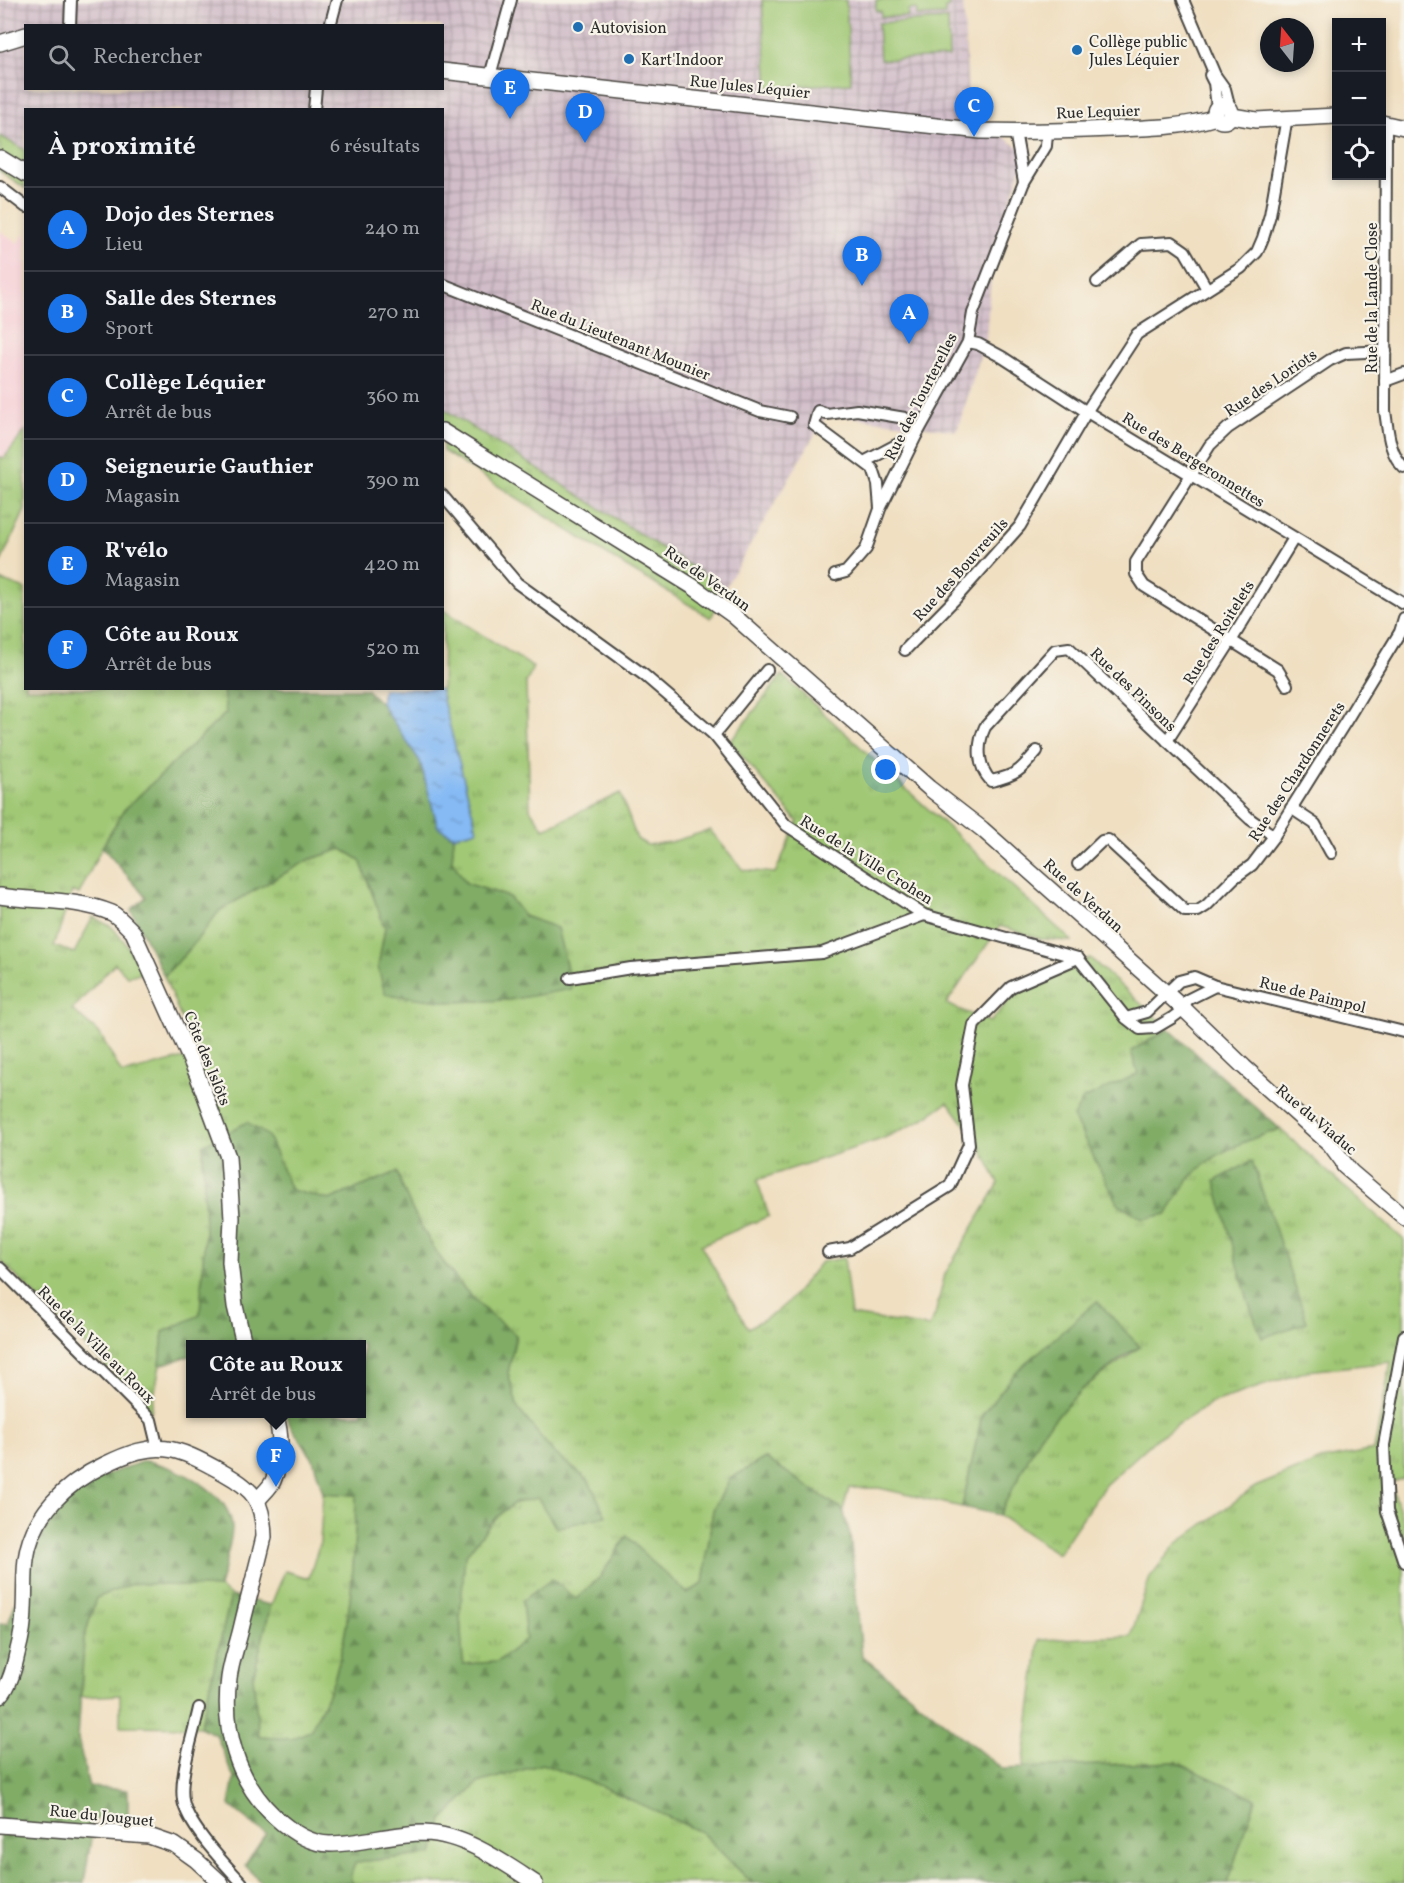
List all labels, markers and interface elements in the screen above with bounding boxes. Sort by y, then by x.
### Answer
place label: Autovision [590,18,667,40]
north arrow [1260,18,1314,72]
map controls [1332,18,1386,180]
button: + [1332,18,1386,72]
marker: Autovision [571,20,585,34]
search box [24,24,444,90]
place label: Collège public Jules Léquier [1089,32,1187,72]
icon: search [45,41,78,74]
text: Rechercher [93,42,202,73]
marker: Collège public Jules Léquier [1070,43,1084,57]
place label: Kart'Indoor [641,50,723,72]
marker: Kart'Indoor [622,52,636,66]
pin: E [490,70,530,119]
street label: Rue Jules Léquier [689,71,811,105]
button: − [1332,72,1386,126]
pin: C [954,88,994,137]
pin: D [566,94,604,143]
street label: Rue Lequier [1056,101,1141,125]
button: locate [1332,126,1386,180]
text: À proximité [48,129,196,165]
text: 6 résultats [330,133,420,161]
text: Dojo des Sternes [105,200,274,231]
text: A [60,215,75,243]
text: 240 m [365,215,420,243]
street label: Rue de la Lande Close [1362,223,1384,373]
text: Lieu [105,231,143,259]
pin: B [842,236,882,286]
text: Salle des Sternes [105,284,277,315]
pin: A [890,294,928,344]
street label: Rue du Lieutenant Mounier [527,295,714,387]
text: B [61,299,74,327]
text: 270 m [367,299,420,327]
text: Sport [105,315,154,343]
street label: Rue des Tourterelles [880,329,964,465]
street label: Rue des Loriots [1220,344,1322,423]
text: Collège Léquier [105,368,266,399]
text: C [61,383,74,411]
text: 360 m [366,383,420,411]
text: Arrêt de bus [105,399,212,427]
street label: Rue des Bergeronnettes [1117,408,1269,514]
text: Seigneurie Gauthier [105,452,313,483]
text: D [60,467,75,495]
text: 390 m [366,467,420,495]
text: Magasin [105,483,180,511]
street label: Rue des Bouvreuils [909,514,1014,627]
text: R'vélo [105,536,168,567]
street label: Rue de Verdun [659,542,755,618]
text: E [61,551,74,579]
text: 420 m [364,551,420,579]
text: Magasin [105,567,180,595]
street label: Rue des Roitelets [1179,577,1261,689]
text: Côte au Roux [105,620,239,651]
text: F [62,635,73,663]
text: 520 m [366,635,420,663]
street label: Rue des Pinsons [1084,643,1181,738]
text: Arrêt de bus [105,651,212,679]
street label: Rue des Chardonnerets [1244,698,1351,846]
your location [871,755,900,784]
street label: Rue de la Ville Crohen [795,811,937,911]
street label: Rue de Verdun [1038,854,1128,939]
street label: Rue de Paimpol [1257,972,1368,1020]
street label: Côte des Islôts [177,1008,235,1109]
street label: Rue du Viaduc [1270,1080,1361,1161]
street label: Rue de la Ville au Roux [32,1282,159,1409]
popup [186,1340,366,1418]
text: Côte au Roux [209,1350,343,1381]
text: Arrêt de bus [209,1381,316,1409]
pin: F [256,1438,296,1487]
street label: Rue du Jouguet [48,1801,156,1833]

